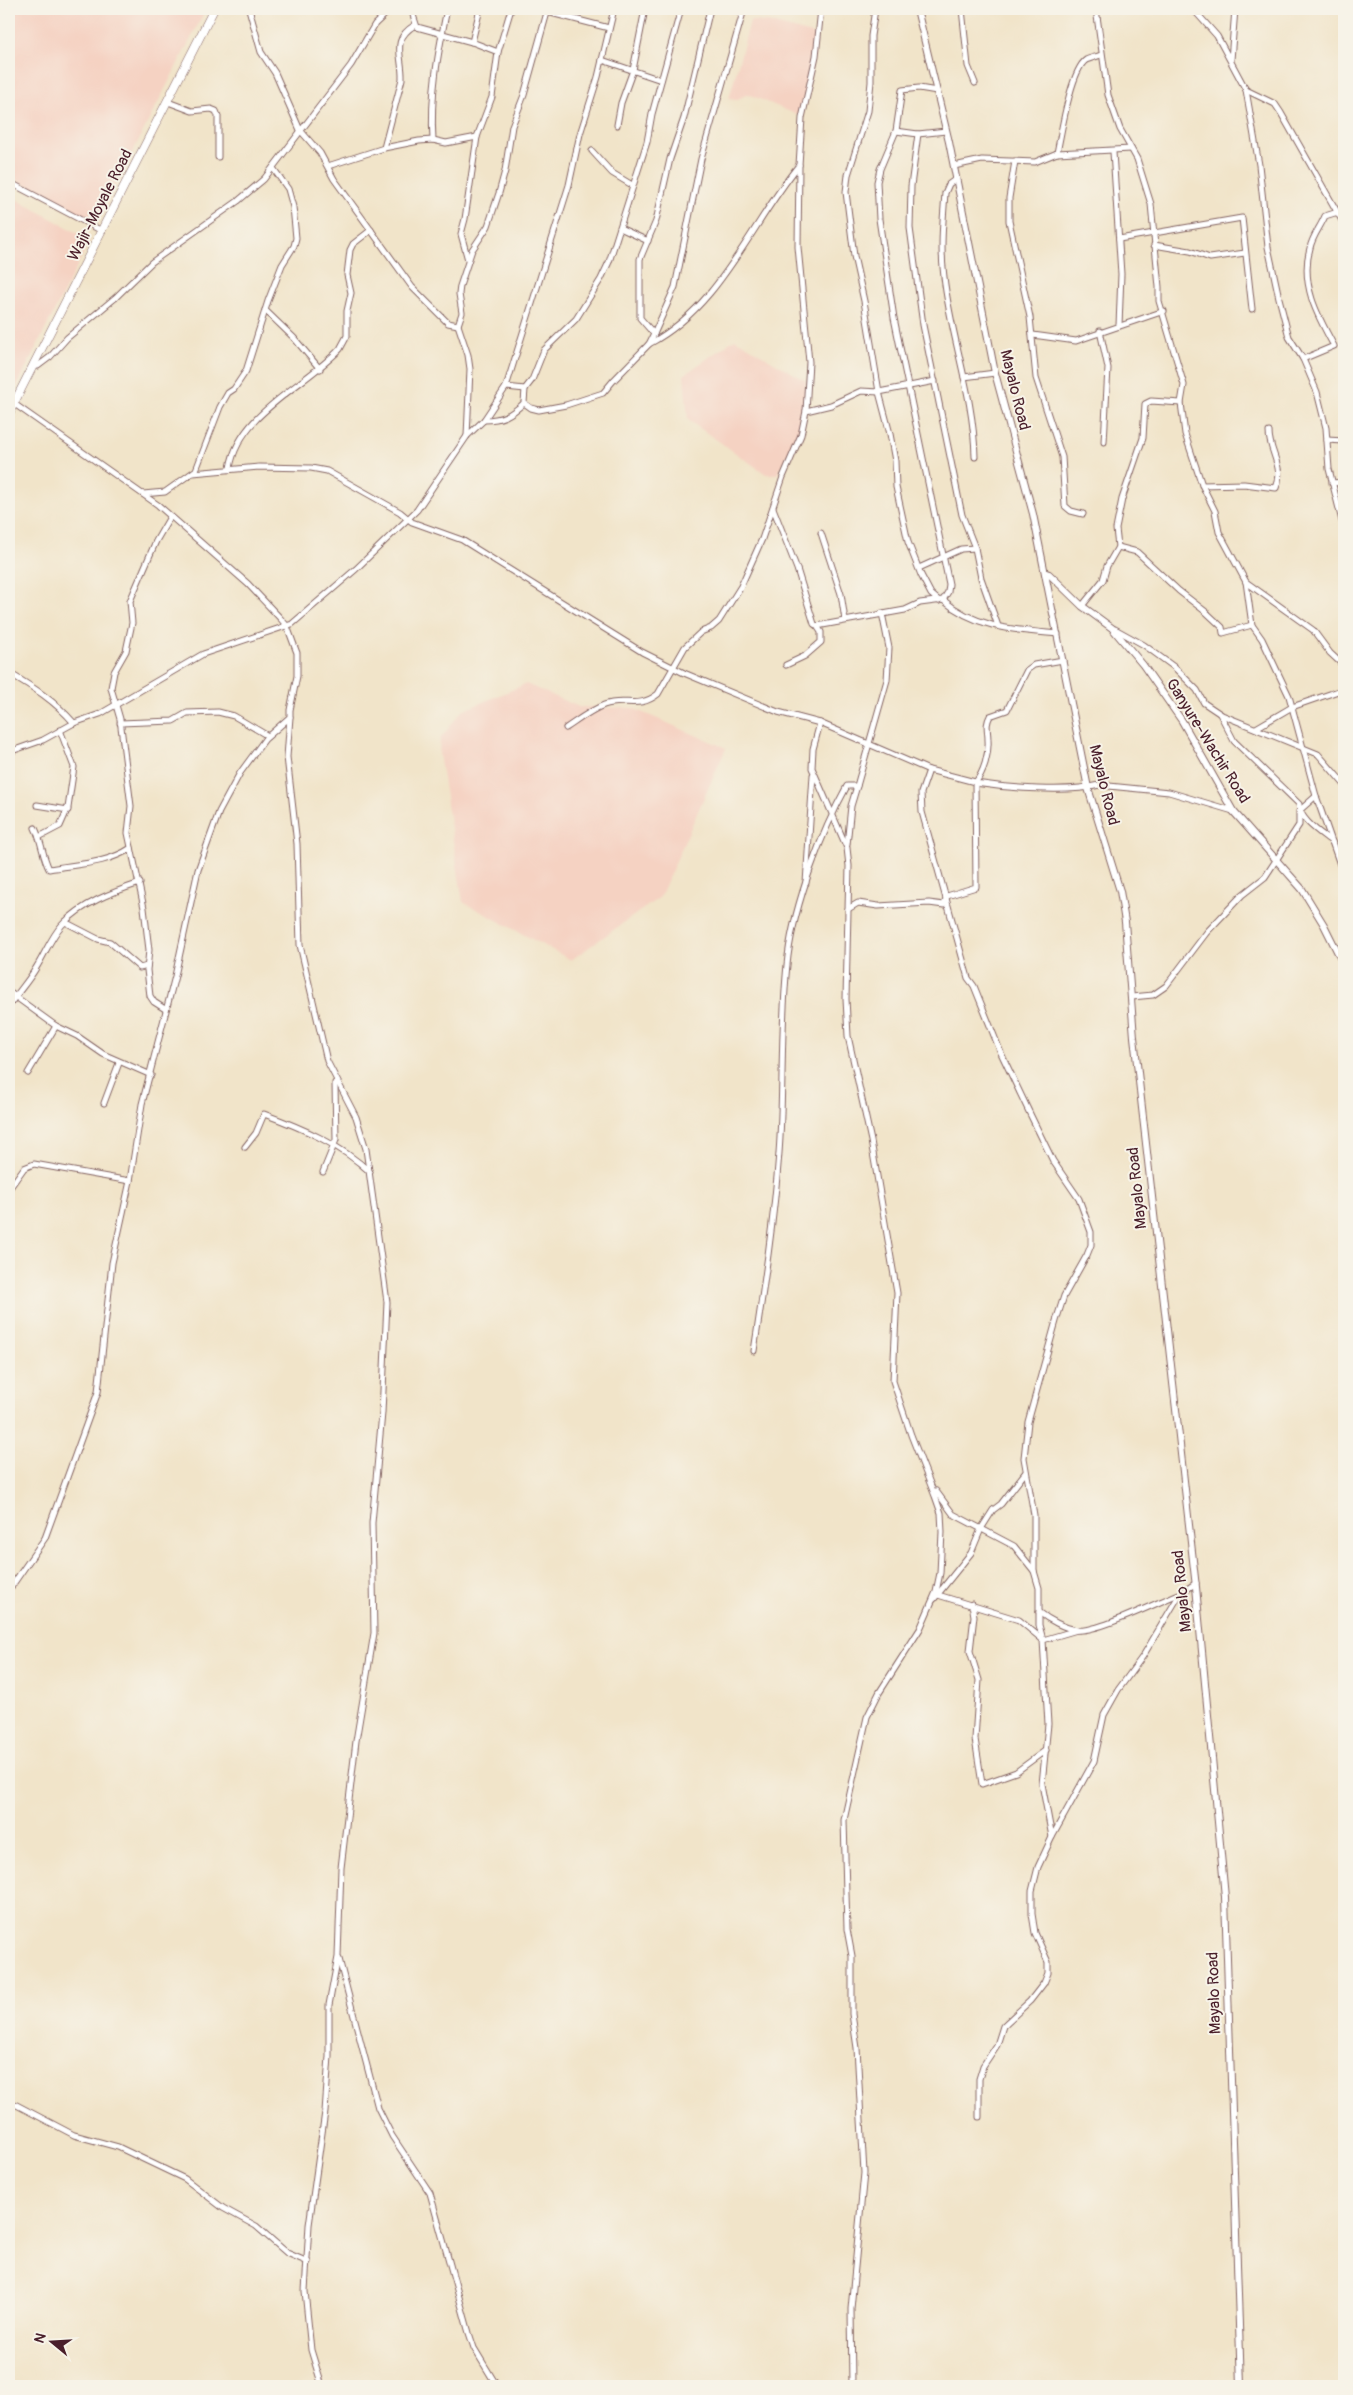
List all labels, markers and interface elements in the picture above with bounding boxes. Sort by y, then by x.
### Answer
street label: Wajir-Moyale Road [63,146,137,264]
street label: Mayalo Road [995,348,1035,432]
street label: Ganyure-Wachir Road [1162,675,1254,807]
street label: Mayalo Road [1084,743,1124,827]
street label: Mayalo Road [1123,1146,1151,1230]
street label: Mayalo Road [1168,1549,1196,1633]
street label: Mayalo Road [1203,1952,1225,2034]
north arrow [28,2318,78,2368]
text: N [31,2331,50,2345]

